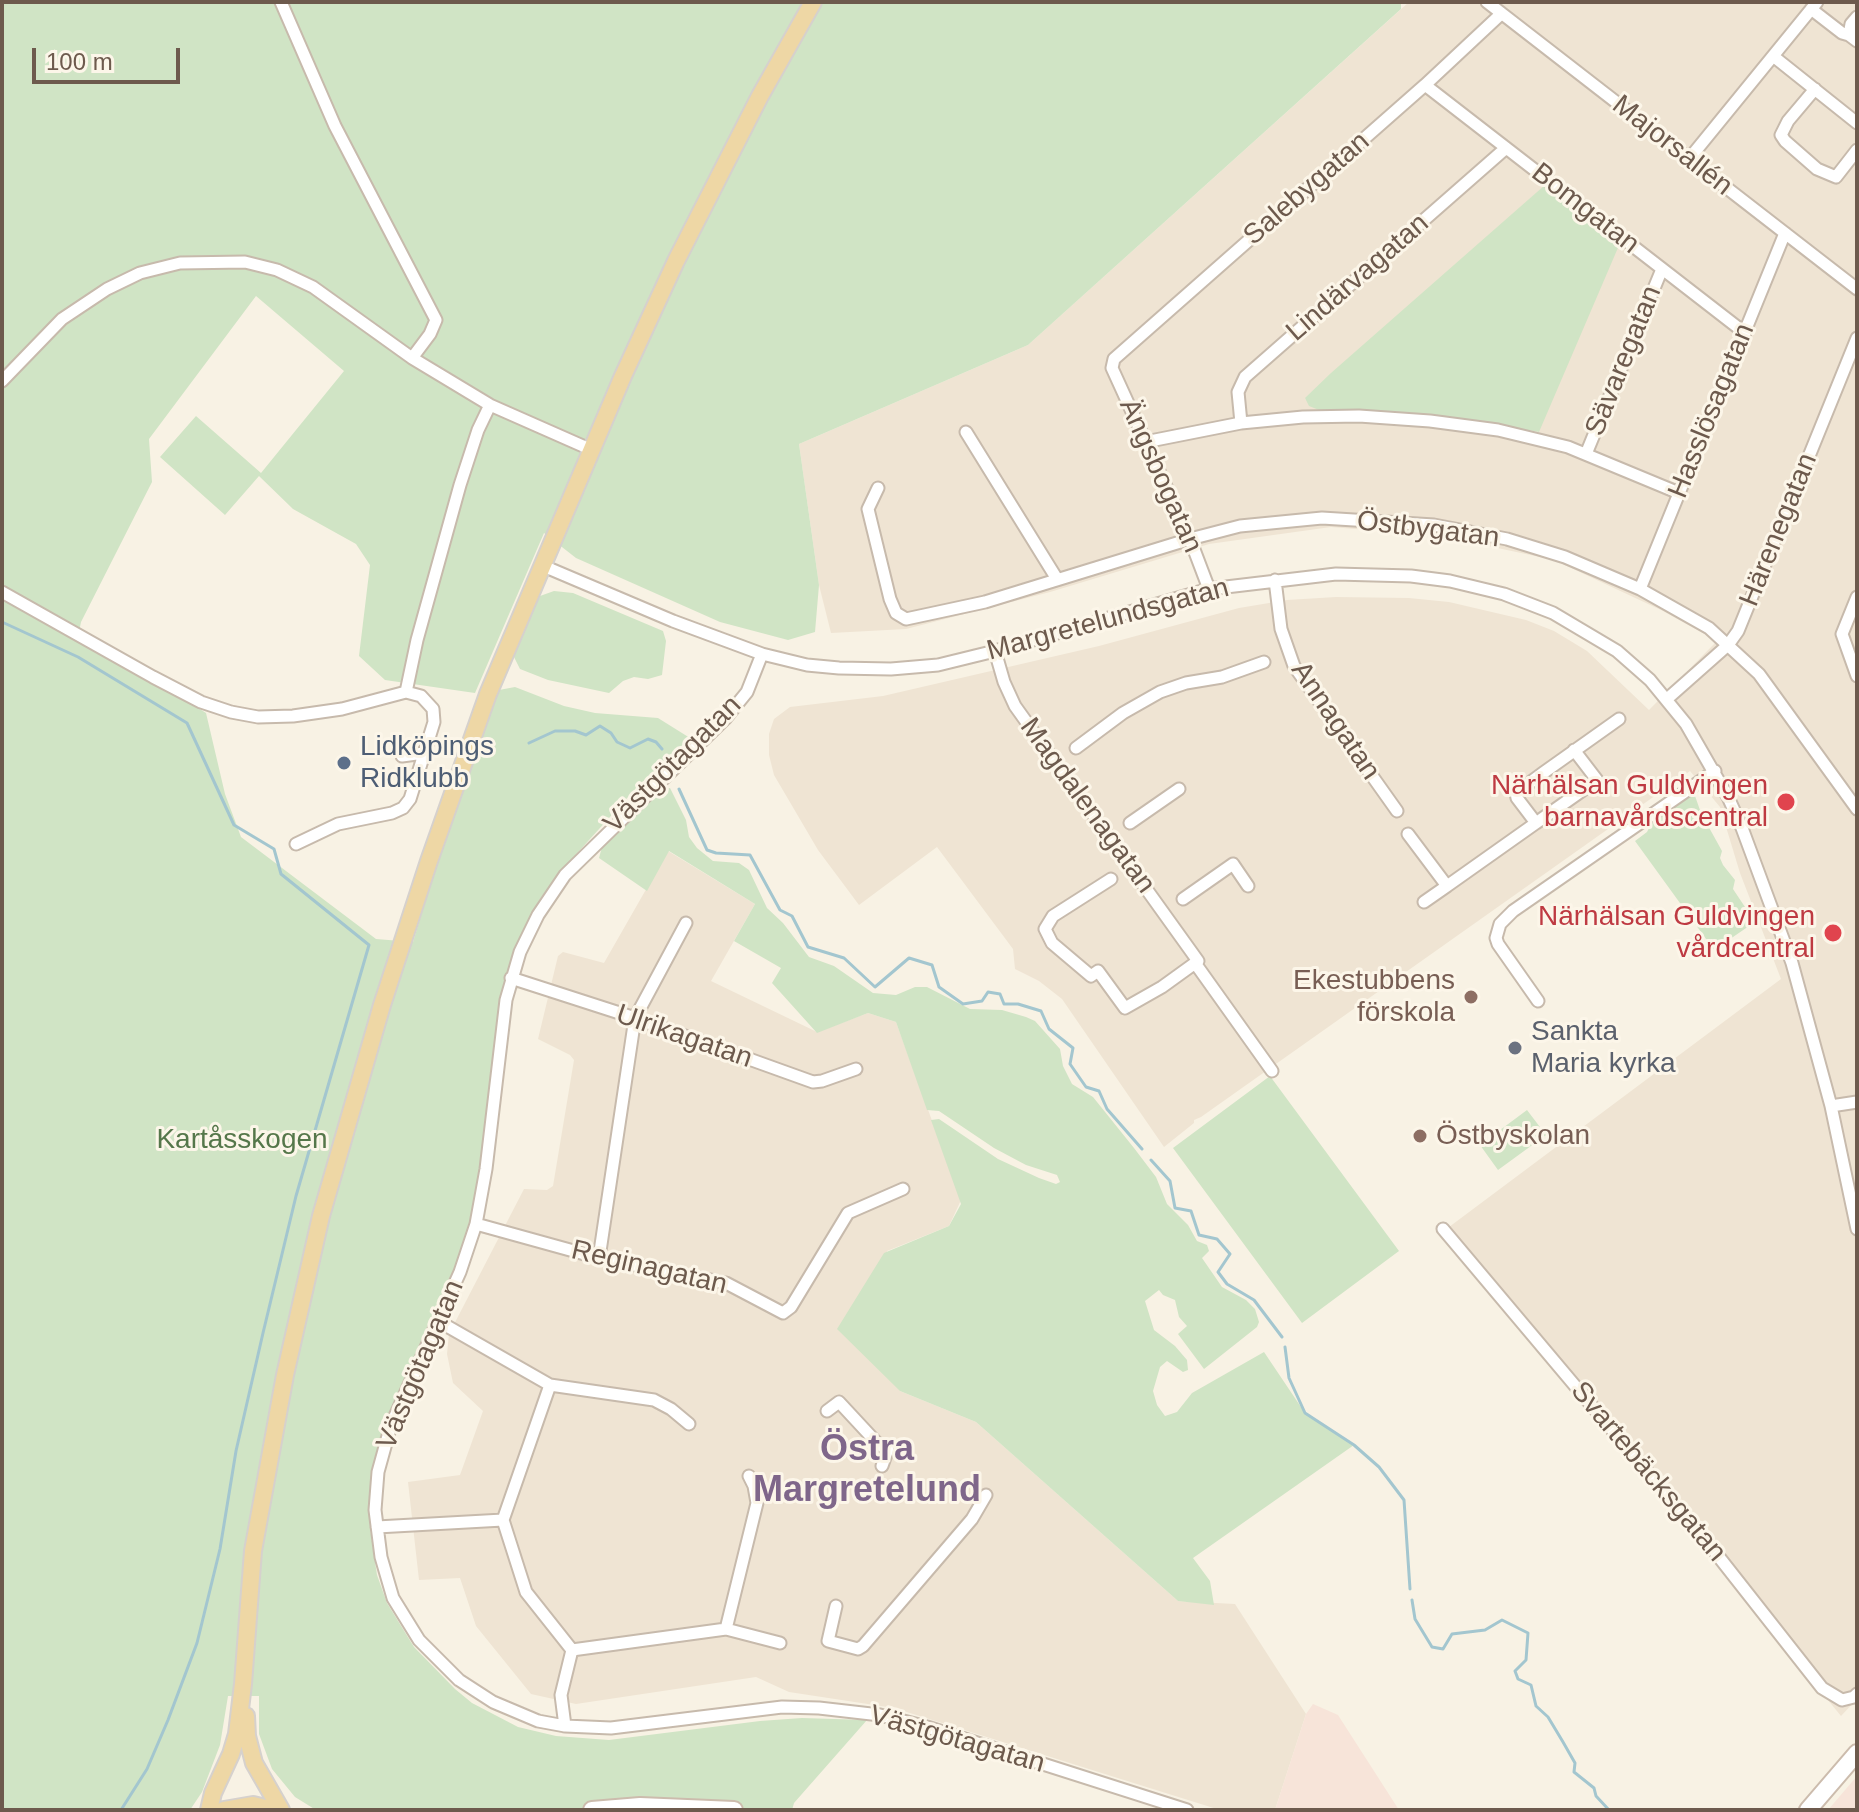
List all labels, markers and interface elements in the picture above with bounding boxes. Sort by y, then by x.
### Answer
scale bar [36,32,184,82]
text: 100 m [46,48,113,75]
street label: Majorsallén [1605,89,1739,203]
street label: Salebygatan [1237,125,1377,253]
street label: Bomgatan [1524,156,1646,262]
street label: Lindärvagatan [1280,207,1436,349]
street label: Sävaregatan [1579,281,1669,441]
street label: Hasslösagatan [1662,319,1762,503]
street label: Ängsbogatan [1111,394,1209,558]
street label: Härenegatan [1733,449,1825,611]
street label: Östbygatan [1355,505,1501,555]
street label: Margretelundsgatan [983,572,1233,668]
street label: Annagatan [1283,655,1387,787]
street label: Västgötagatan [597,689,749,841]
street label: Magdalenagatan [1012,712,1162,900]
place label: Lidköpings Ridklubb [360,730,494,796]
marker: Lidköpings Ridklubb [335,754,353,772]
place label: Närhälsan Guldvingen barnavårdscentral [1491,769,1768,835]
marker: Närhälsan Guldvingen barnavårdscentral [1775,791,1797,813]
place label: Närhälsan Guldvingen vårdcentral [1538,900,1815,966]
marker: Närhälsan Guldvingen vårdcentral [1822,922,1844,944]
place label: Ekestubbens förskola [1293,964,1455,1030]
marker: Ekestubbens förskola [1462,988,1480,1006]
street label: Ulrikagatan [612,998,756,1076]
place label: Sankta Maria kyrka [1531,1015,1676,1081]
marker: Sankta Maria kyrka [1506,1039,1524,1057]
place label: Östbyskolan [1436,1119,1590,1153]
park label: Kartåsskogen [156,1123,328,1157]
marker: Östbyskolan [1411,1127,1429,1145]
street label: Reginagatan [568,1234,730,1302]
street label: Västgötagatan [370,1275,472,1455]
street label: Svartebäcksgatan [1563,1375,1733,1569]
district label: Östra Margretelund [753,1428,981,1513]
street label: Västgötagatan [866,1699,1048,1781]

